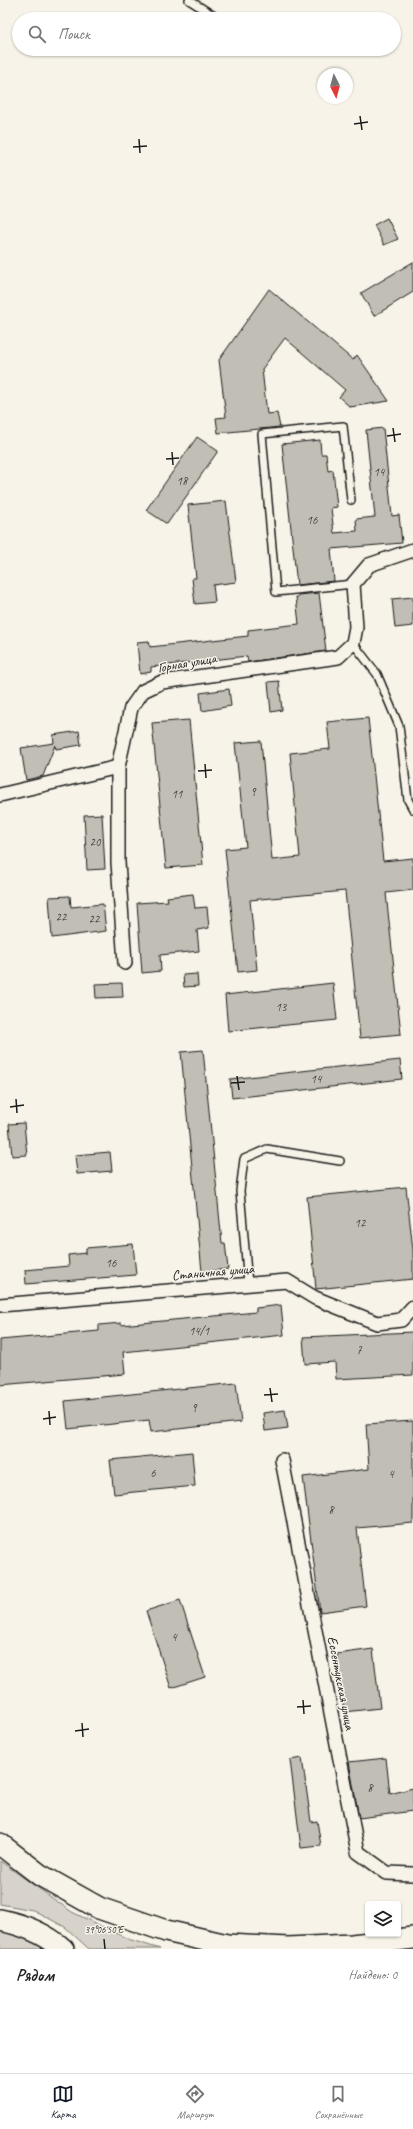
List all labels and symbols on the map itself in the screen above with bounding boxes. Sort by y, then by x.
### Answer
north arrow [317,68,353,104]
house number: 14 [374,464,386,480]
house number: 18 [177,473,189,489]
house number: 16 [307,512,318,528]
street label: Горная улица [156,649,219,677]
house number: 9 [250,784,257,800]
house number: 11 [172,786,183,802]
house number: 20 [90,834,102,850]
house number: 22 [56,909,68,925]
house number: 22 [89,911,101,927]
house number: 13 [276,999,288,1015]
house number: 14 [311,1071,323,1087]
house number: 12 [355,1215,367,1231]
house number: 16 [106,1255,117,1271]
street label: Станичная улица [171,1260,256,1284]
house number: 14/1 [189,1323,210,1339]
house number: 7 [356,1342,362,1358]
house number: 9 [191,1400,198,1416]
house number: 6 [150,1465,156,1481]
house number: 4 [388,1466,395,1482]
house number: 8 [328,1502,335,1518]
house number: 4 [171,1629,178,1645]
street label: Ессентукская улица [324,1635,359,1732]
house number: 8 [367,1780,374,1796]
text: 39°06'50"E [85,1923,125,1936]

